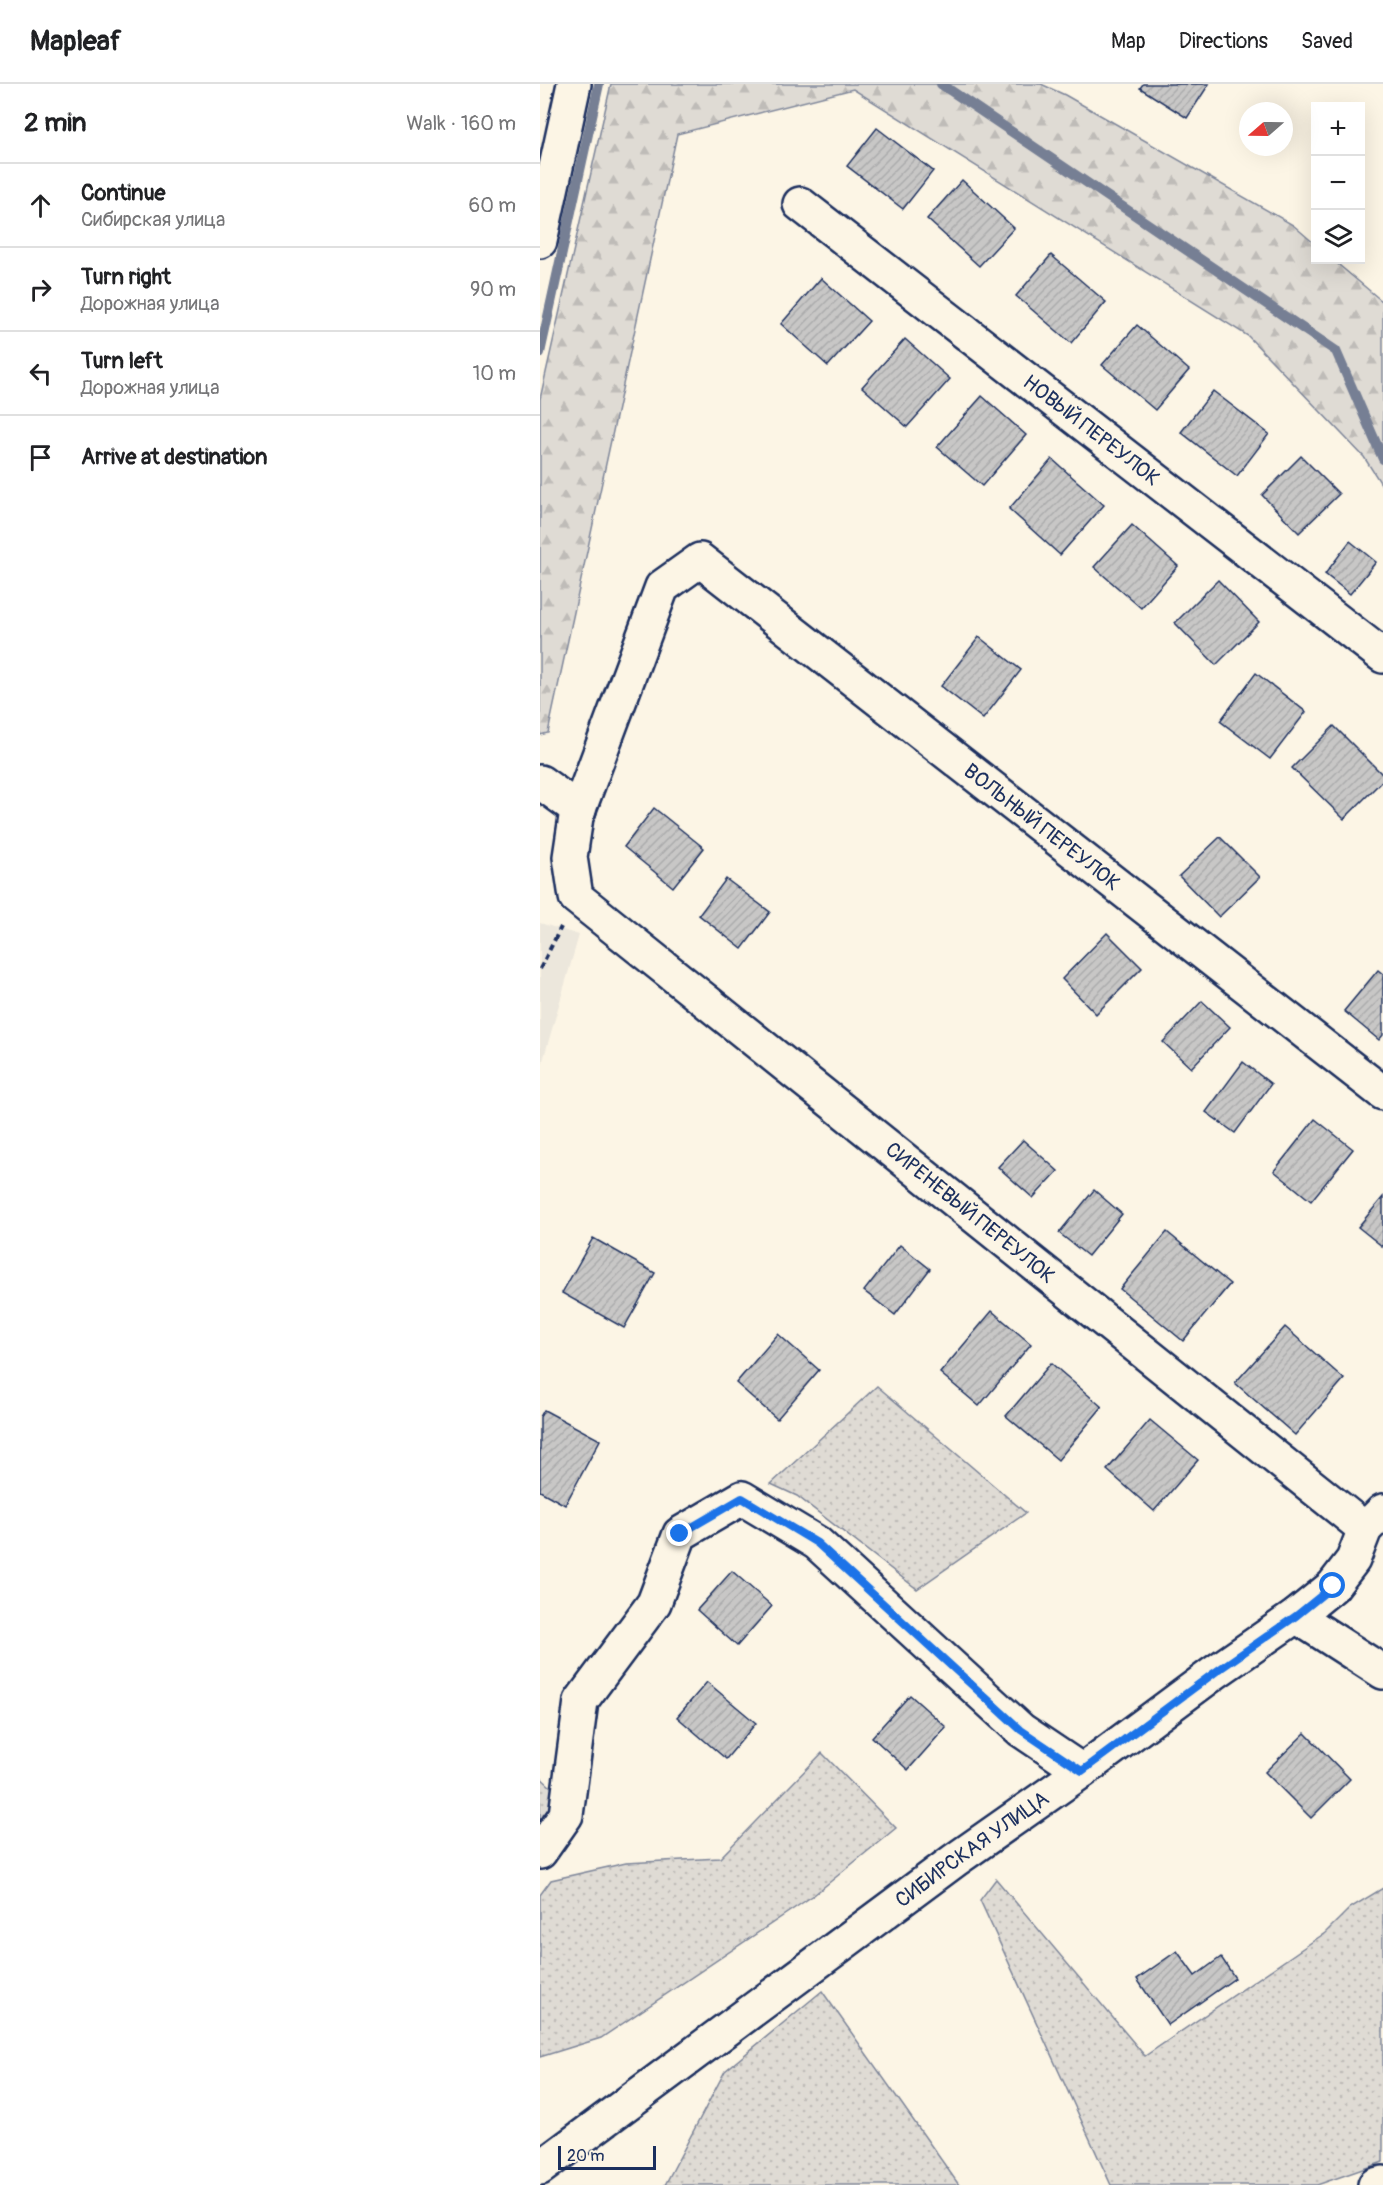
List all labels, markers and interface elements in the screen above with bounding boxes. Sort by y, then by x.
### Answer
text: Mapleaf [30,24,121,59]
text: Map [1111,28,1146,55]
text: Directions [1179,28,1268,55]
text: Saved [1301,28,1353,55]
north arrow [1239,102,1293,156]
map controls [1311,102,1365,264]
button: + [1311,102,1365,156]
text: 2 min [24,107,86,139]
text: Walk · 160 m [406,111,516,136]
button: − [1311,156,1365,210]
text: Continue [81,179,165,207]
icon: ahead [24,189,57,222]
text: 60 m [469,193,516,218]
text: Сибирская улица [81,207,225,232]
button: layers [1311,210,1365,264]
text: Turn right [81,263,171,291]
icon: right [24,273,57,306]
text: 90 m [470,277,516,302]
text: Дорожная улица [81,291,220,316]
text: Turn left [81,347,163,375]
icon: left [24,357,57,390]
text: 10 m [472,361,516,386]
street label: НОВЫЙ ПЕРЕУЛОК [1018,368,1166,492]
text: Дорожная улица [81,375,220,400]
icon: arrive [24,441,57,474]
text: Arrive at destination [81,443,267,471]
street label: ВОЛЬНЫЙ ПЕРЕУЛОК [958,757,1126,897]
street label: СИРЕНЕВЫЙ ПЕРЕУЛОК [880,1136,1060,1290]
route end [666,1520,692,1546]
route start [1319,1572,1345,1598]
street label: СИБИРСКАЯ УЛИЦА [890,1785,1054,1913]
scale bar [558,2143,656,2170]
text: 20 m [567,2146,605,2166]

